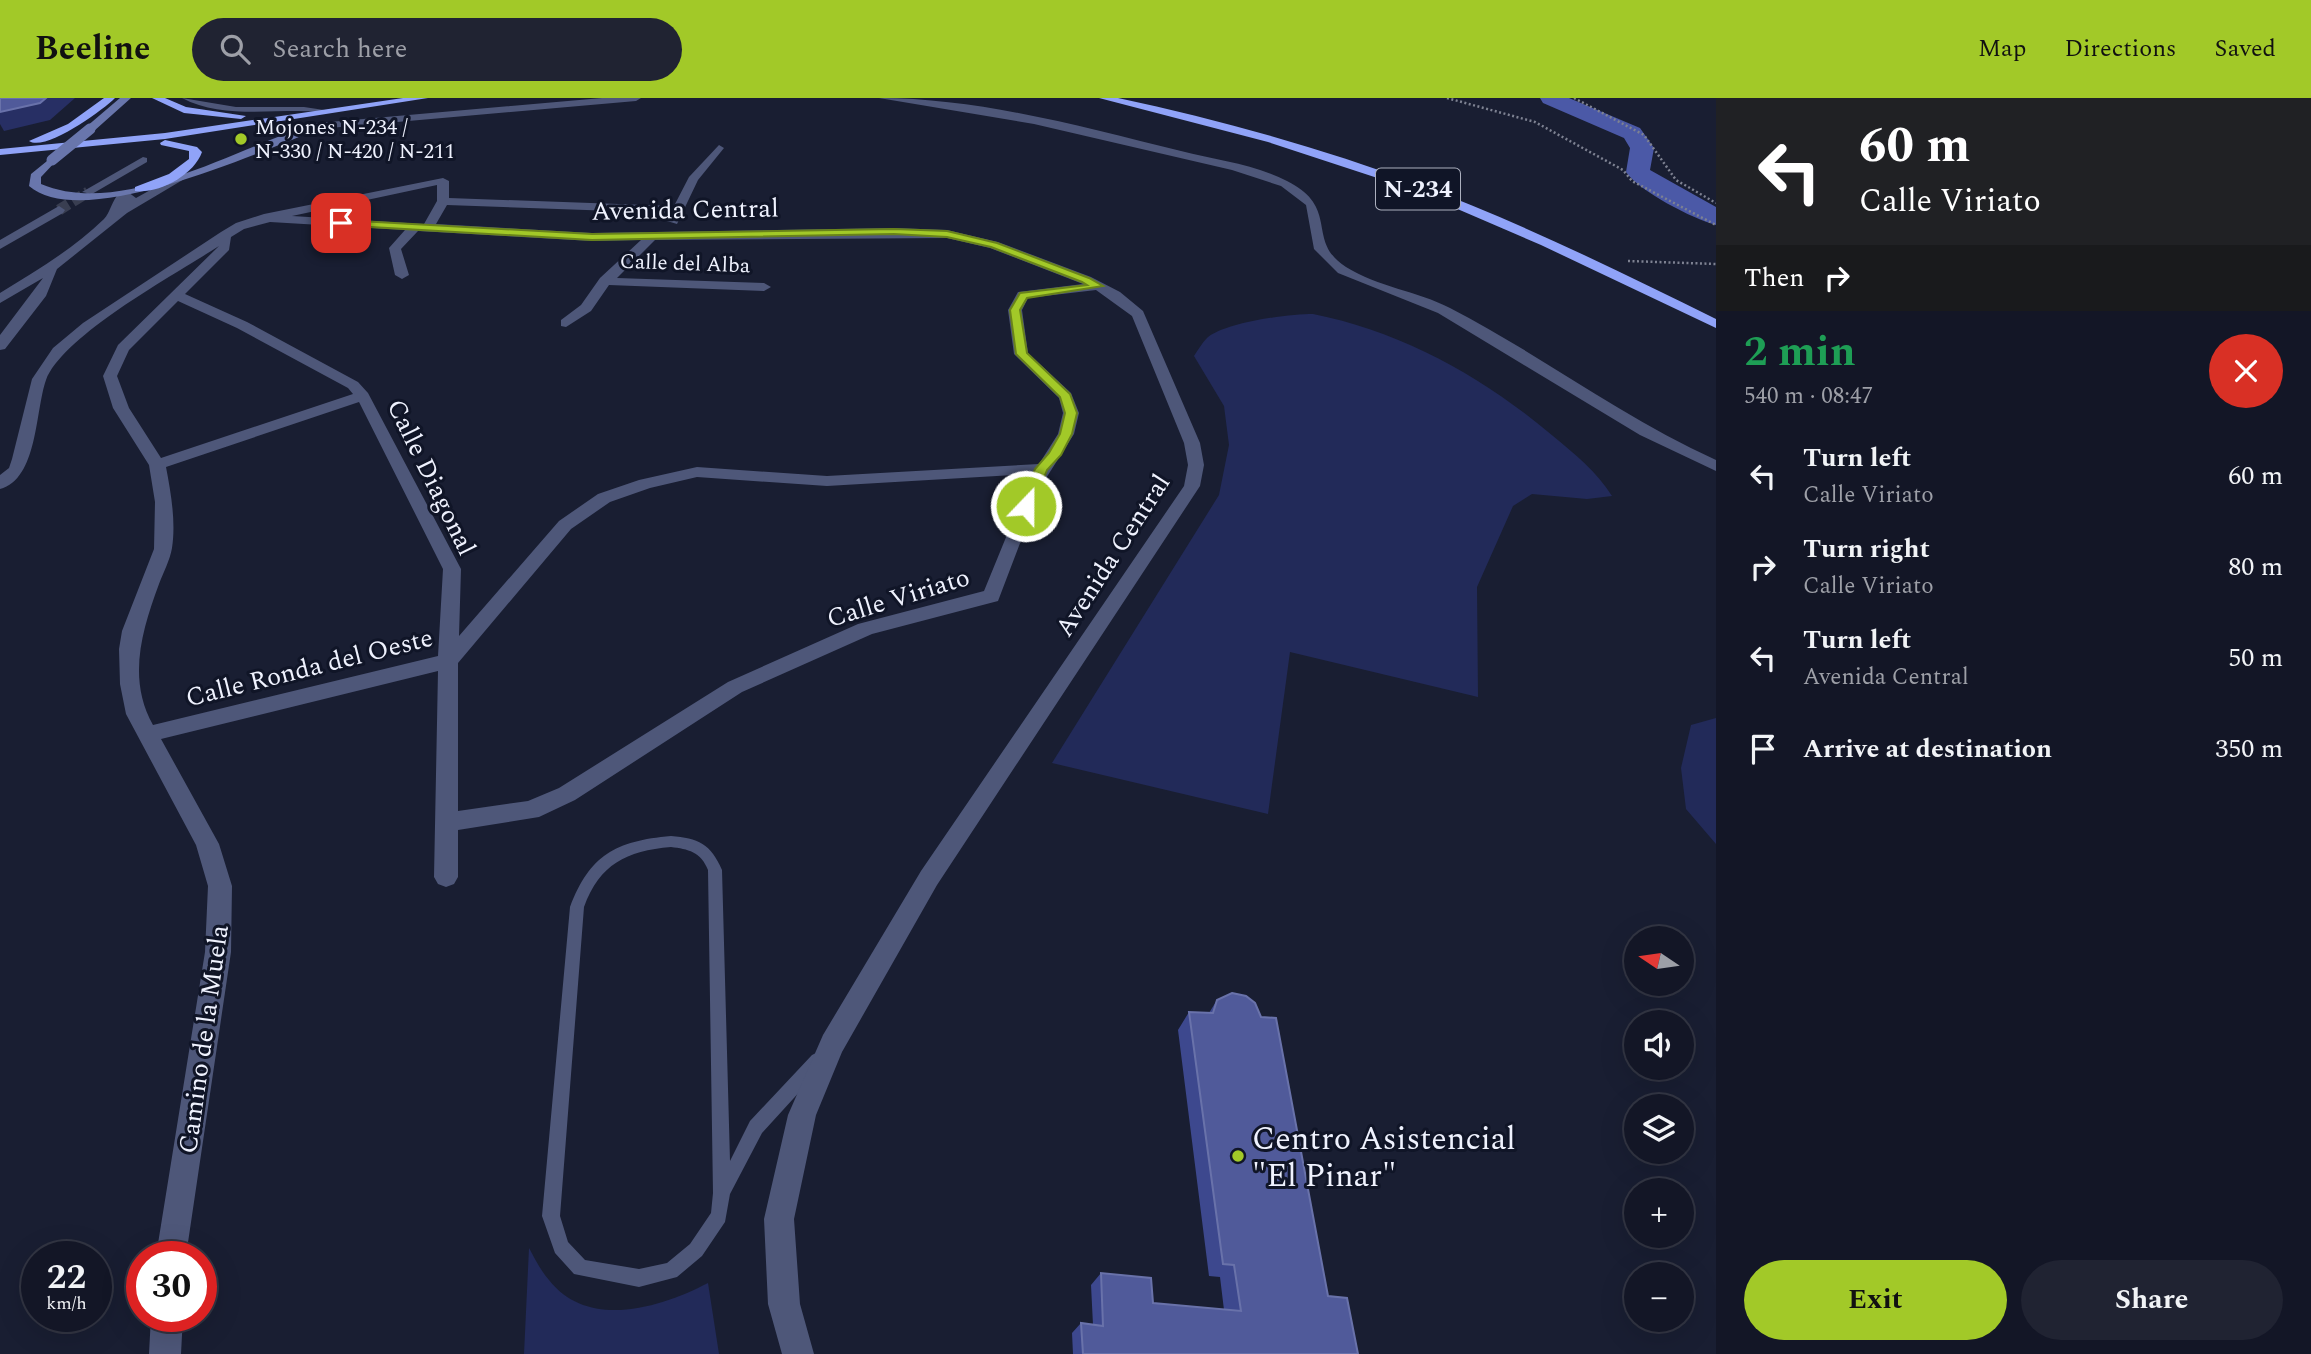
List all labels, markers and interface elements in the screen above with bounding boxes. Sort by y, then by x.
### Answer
search box [192,18,682,81]
text: Beeline [35,24,150,74]
text: Search here [272,29,407,69]
icon: search [216,30,254,68]
text: Map [1978,31,2026,67]
text: Directions [2064,31,2176,67]
text: Saved [2214,31,2276,67]
text: 60 m [1859,109,1970,184]
place label: Mojones N-234 / N-330 / N-420 / N-211 [255,112,455,168]
icon: left [1744,126,1835,217]
marker: Mojones N-234 / N-330 / N-420 / N-211 [233,131,249,147]
road number: N-234 [1376,168,1460,210]
text: Calle Viriato [1859,177,2041,226]
street label: Avenida Central [591,188,779,232]
pin [311,193,371,253]
icon: arrive [322,204,360,242]
street label: Calle del Alba [619,246,751,282]
text: Then [1744,258,1804,298]
icon: right [1818,259,1856,297]
text: 2 min [1744,321,1856,384]
button: close [2209,334,2283,408]
text: 540 m · 08:47 [1744,379,1873,414]
street label: Calle Diagonal [376,392,486,563]
text: Turn left [1803,438,1911,478]
text: 60 m [2228,456,2283,496]
icon: left [1744,457,1782,495]
street label: Avenida Central [1045,466,1181,645]
position arrow [989,469,1063,543]
text: Calle Viriato [1803,478,1934,513]
text: Turn right [1803,529,1930,569]
text: 80 m [2228,547,2283,587]
icon: right [1744,548,1782,586]
street label: Calle Viriato [822,557,975,639]
text: Calle Viriato [1803,569,1934,604]
street label: Calle Ronda del Oeste [181,618,437,718]
text: Turn left [1803,620,1911,660]
text: 50 m [2228,638,2283,678]
icon: left [1744,639,1782,677]
text: Avenida Central [1803,660,1969,695]
text: Arrive at destination [1803,729,2052,769]
text: 350 m [2215,729,2283,769]
icon: arrive [1744,730,1782,768]
street label: Camino de la Muela [168,922,240,1156]
north arrow [1624,926,1694,996]
map controls [1624,926,1694,1332]
button: sound [1624,1010,1694,1080]
button: layers [1624,1094,1694,1164]
place label: Centro Asistencial "El Pinar" [1252,1115,1516,1201]
marker: Centro Asistencial "El Pinar" [1230,1148,1246,1164]
button: + [1624,1178,1694,1248]
speed limit sign: 30 [126,1241,217,1332]
text: 22 [47,1251,86,1304]
button: Exit [1744,1260,2007,1340]
button: Share [2021,1260,2283,1340]
button: − [1624,1262,1694,1332]
text: km/h [46,1290,87,1317]

